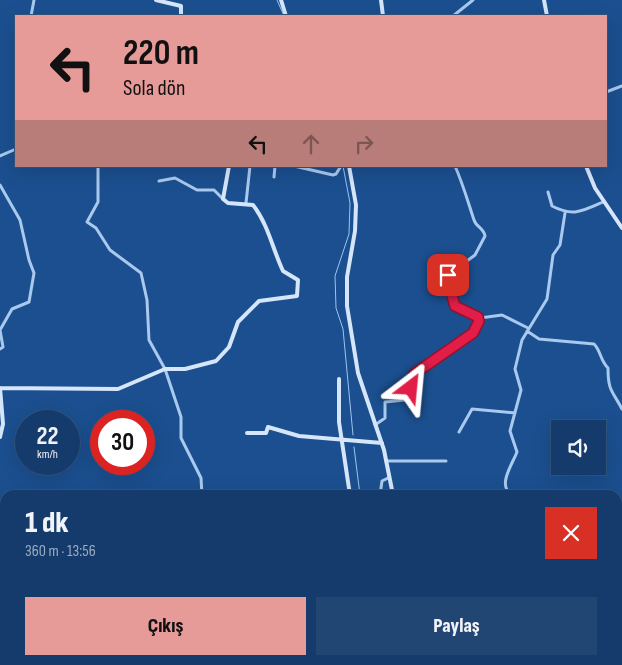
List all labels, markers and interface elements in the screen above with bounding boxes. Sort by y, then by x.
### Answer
text: 220 m [123,32,199,75]
icon: left [40,35,105,100]
text: Sola dön [123,75,185,102]
icon: left [244,130,272,158]
icon: ahead [297,130,325,158]
icon: right [350,130,378,158]
pin [427,254,469,296]
icon: arrive [434,261,462,289]
position arrow [384,361,436,413]
speed limit sign: 30 [90,410,155,475]
map controls [551,420,606,475]
button: sound [551,420,606,475]
text: 22 [37,421,58,452]
text: km/h [37,447,58,462]
text: 1 dk [25,505,68,541]
button: close [545,507,597,559]
text: 360 m · 13:56 [25,542,96,561]
button: Çıkış [25,597,306,655]
button: Paylaş [316,597,597,655]

